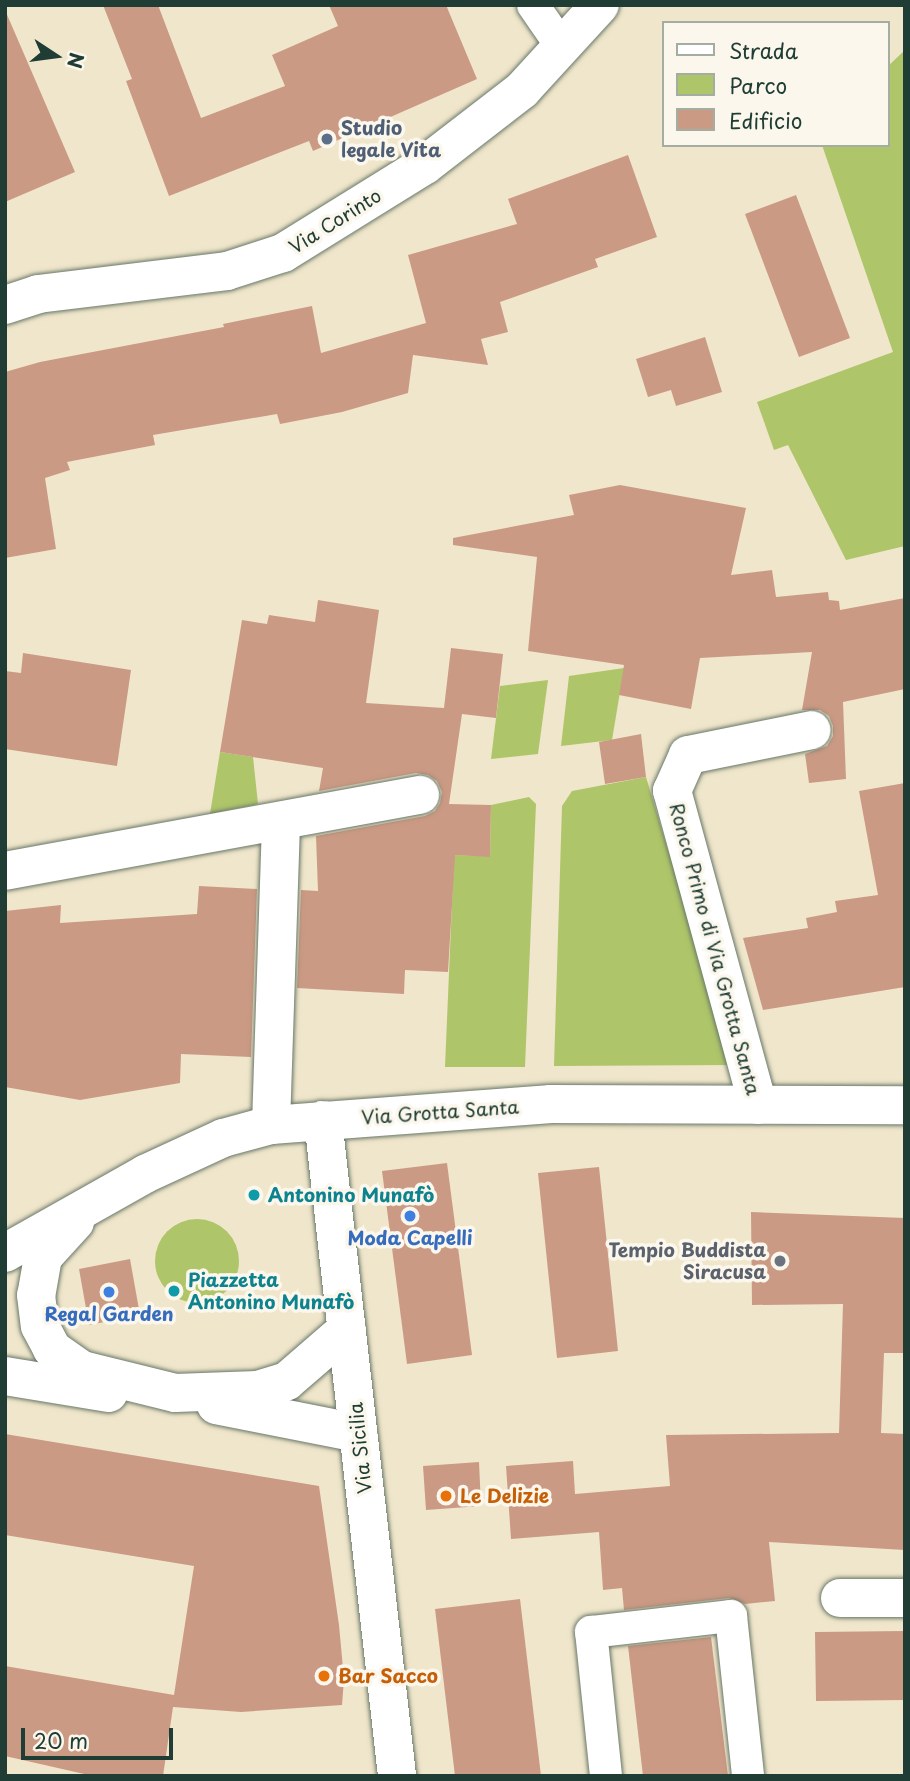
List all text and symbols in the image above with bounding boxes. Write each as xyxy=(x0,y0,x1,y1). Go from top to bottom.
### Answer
north arrow xyxy=(21,21,91,91)
legend xyxy=(662,21,889,147)
text: Strada xyxy=(729,34,798,66)
text: N xyxy=(61,50,92,71)
text: Parco xyxy=(729,69,787,101)
text: Edificio xyxy=(729,104,802,136)
place label: Studio legale Vita xyxy=(341,117,443,161)
marker: Studio legale Vita xyxy=(319,131,335,147)
street label: Via Corinto xyxy=(285,184,385,258)
street label: Ronco Primo di Via Grotta Santa xyxy=(665,801,765,1097)
street label: Via Grotta Santa xyxy=(361,1095,519,1129)
place label: Antonino Munafò xyxy=(268,1184,435,1206)
marker: Antonino Munafò xyxy=(246,1187,262,1203)
marker: Moda Capelli xyxy=(402,1208,418,1224)
place label: Moda Capelli xyxy=(348,1227,472,1249)
place label: Tempio Buddista Siracusa xyxy=(608,1239,766,1283)
marker: Tempio Buddista Siracusa xyxy=(772,1253,788,1269)
place label: Piazzetta Antonino Munafò xyxy=(188,1269,355,1313)
marker: Piazzetta Antonino Munafò xyxy=(166,1283,182,1299)
marker: Regal Garden xyxy=(101,1284,117,1300)
place label: Regal Garden xyxy=(44,1303,174,1325)
street label: Via Sicilia xyxy=(344,1402,376,1494)
place label: Le Delizie xyxy=(460,1485,550,1507)
marker: Le Delizie xyxy=(438,1488,454,1504)
place label: Bar Sacco xyxy=(338,1665,437,1687)
marker: Bar Sacco xyxy=(316,1668,332,1684)
scale bar xyxy=(24,1714,177,1758)
text: 20 m xyxy=(34,1724,88,1756)

